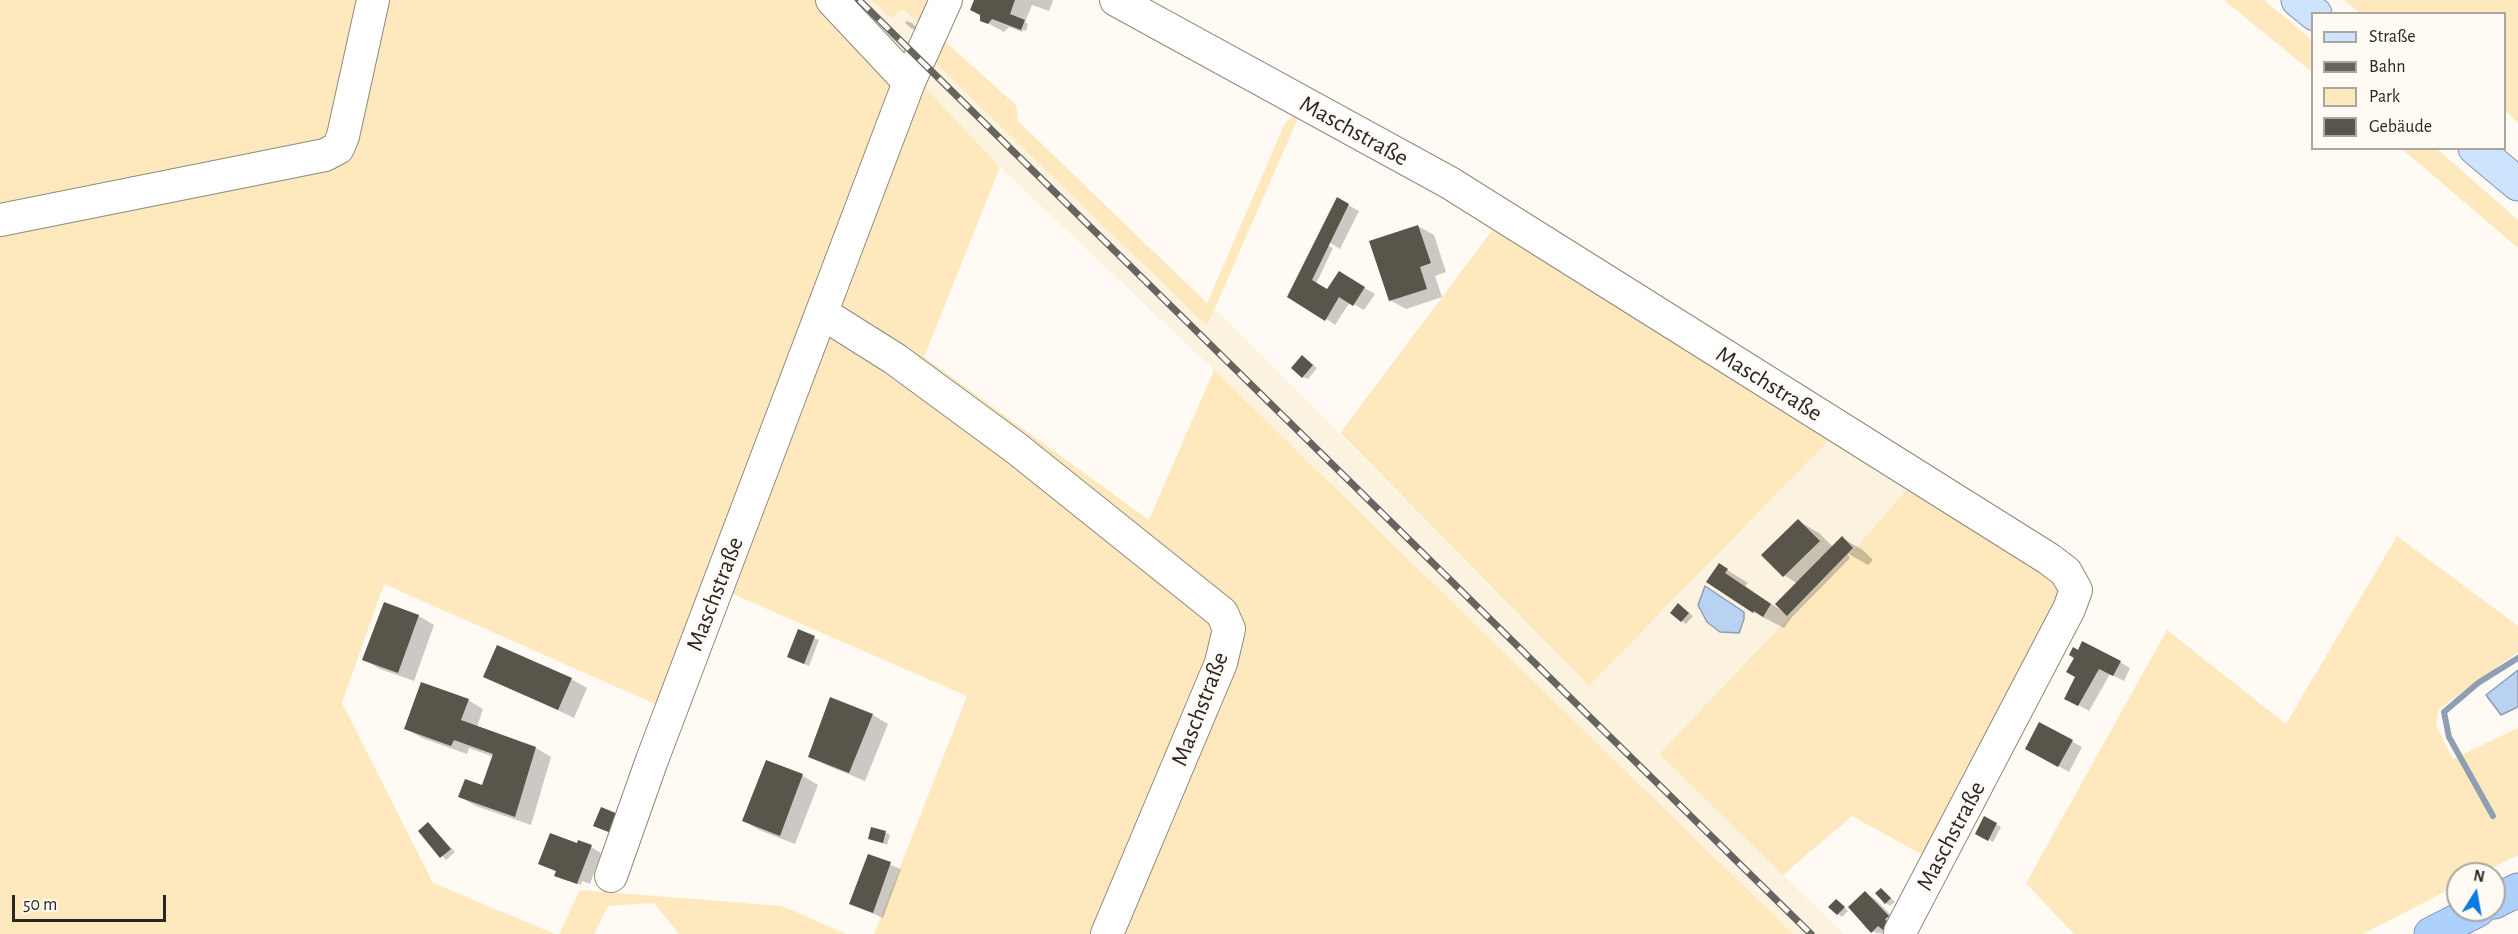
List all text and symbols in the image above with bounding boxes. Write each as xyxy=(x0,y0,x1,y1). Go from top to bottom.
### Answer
legend xyxy=(2311,12,2506,150)
text: Straße xyxy=(2369,28,2415,46)
text: Bahn xyxy=(2369,58,2405,76)
text: Park xyxy=(2369,88,2400,106)
street label: Maschstraße xyxy=(1295,89,1413,173)
text: Gebäude xyxy=(2369,118,2432,136)
street label: Maschstraße xyxy=(1711,340,1827,428)
street label: Maschstraße xyxy=(680,533,750,655)
street label: Maschstraße xyxy=(1165,648,1235,770)
street label: Maschstraße xyxy=(1910,776,1992,896)
north arrow xyxy=(2446,862,2506,922)
text: N xyxy=(2472,867,2486,885)
scale bar xyxy=(15,883,170,921)
text: 50 m xyxy=(23,896,57,914)

